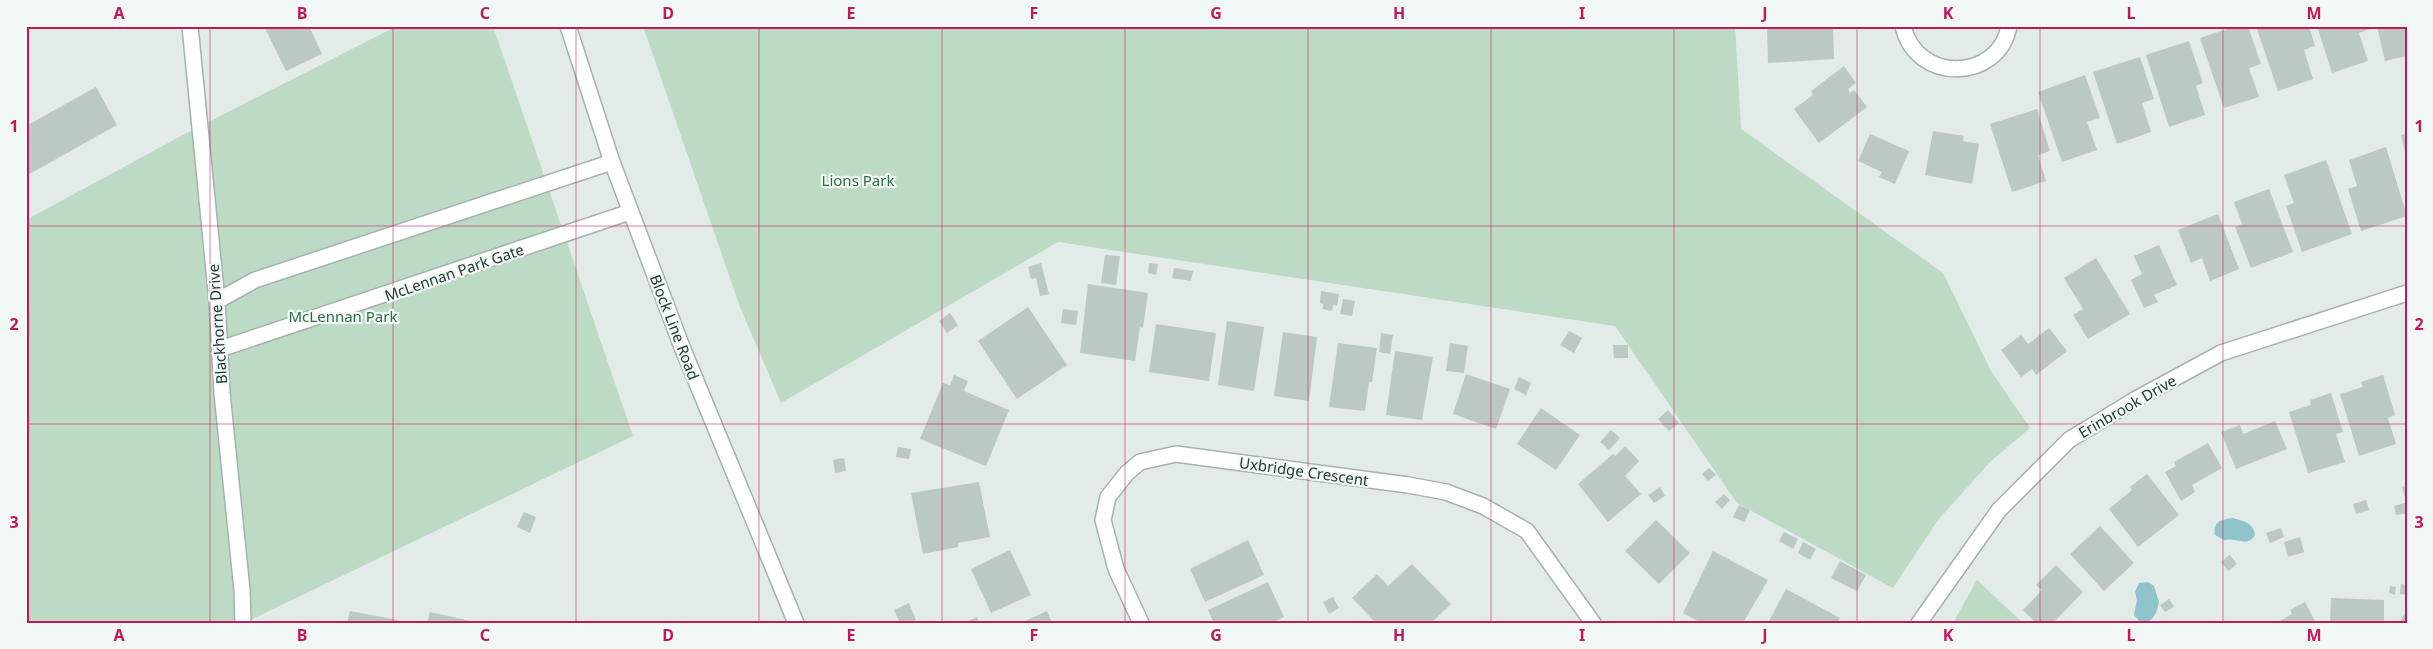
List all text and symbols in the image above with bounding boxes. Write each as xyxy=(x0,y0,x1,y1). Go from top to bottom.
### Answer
text: A xyxy=(113,2,125,24)
text: B xyxy=(297,2,307,24)
text: C xyxy=(480,2,490,24)
text: D xyxy=(662,2,674,24)
text: E xyxy=(847,2,856,24)
text: F xyxy=(1030,2,1038,24)
text: G xyxy=(1210,2,1222,24)
text: H xyxy=(1393,2,1405,24)
text: I xyxy=(1579,2,1585,24)
text: J xyxy=(1760,2,1768,24)
text: K xyxy=(1943,2,1954,24)
text: L xyxy=(2127,2,2136,24)
text: M xyxy=(2306,2,2322,24)
text: 1 xyxy=(9,115,19,137)
text: 1 xyxy=(2414,115,2424,137)
park label: Lions Park xyxy=(822,170,894,190)
street label: McLennan Park Gate xyxy=(382,239,526,305)
street label: Blackhorne Drive xyxy=(203,263,231,385)
street label: Block Line Road xyxy=(646,272,704,382)
park label: McLennan Park xyxy=(289,306,397,326)
text: 2 xyxy=(9,313,19,335)
text: 2 xyxy=(2414,313,2424,335)
street label: Erinbrook Drive xyxy=(2074,370,2180,442)
street label: Uxbridge Crescent xyxy=(1238,452,1371,490)
text: 3 xyxy=(9,511,19,533)
text: 3 xyxy=(2414,511,2424,533)
text: A xyxy=(113,624,125,646)
text: B xyxy=(297,624,307,646)
text: C xyxy=(480,624,490,646)
text: D xyxy=(662,624,674,646)
text: E xyxy=(847,624,856,646)
text: F xyxy=(1030,624,1038,646)
text: G xyxy=(1210,624,1222,646)
text: H xyxy=(1393,624,1405,646)
text: I xyxy=(1579,624,1585,646)
text: J xyxy=(1760,624,1768,646)
text: K xyxy=(1943,624,1954,646)
text: L xyxy=(2127,624,2136,646)
text: M xyxy=(2306,624,2322,646)

